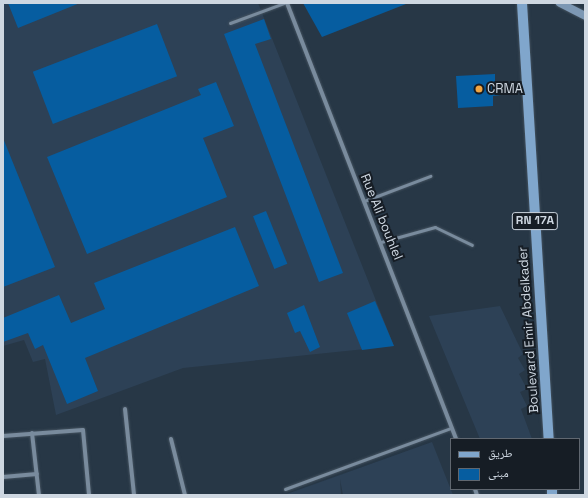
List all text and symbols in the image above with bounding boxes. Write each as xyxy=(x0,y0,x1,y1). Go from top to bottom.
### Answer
place label: CRMA xyxy=(487,81,523,97)
marker: CRMA xyxy=(474,84,484,94)
street label: Rue Ali bouhlel xyxy=(357,172,405,262)
road number: RN 17A xyxy=(511,211,559,231)
street label: Boulevard Emir Abdelkader xyxy=(515,246,543,414)
legend xyxy=(450,438,580,490)
text: طريق xyxy=(488,445,513,461)
text: مبنى xyxy=(488,465,509,481)

